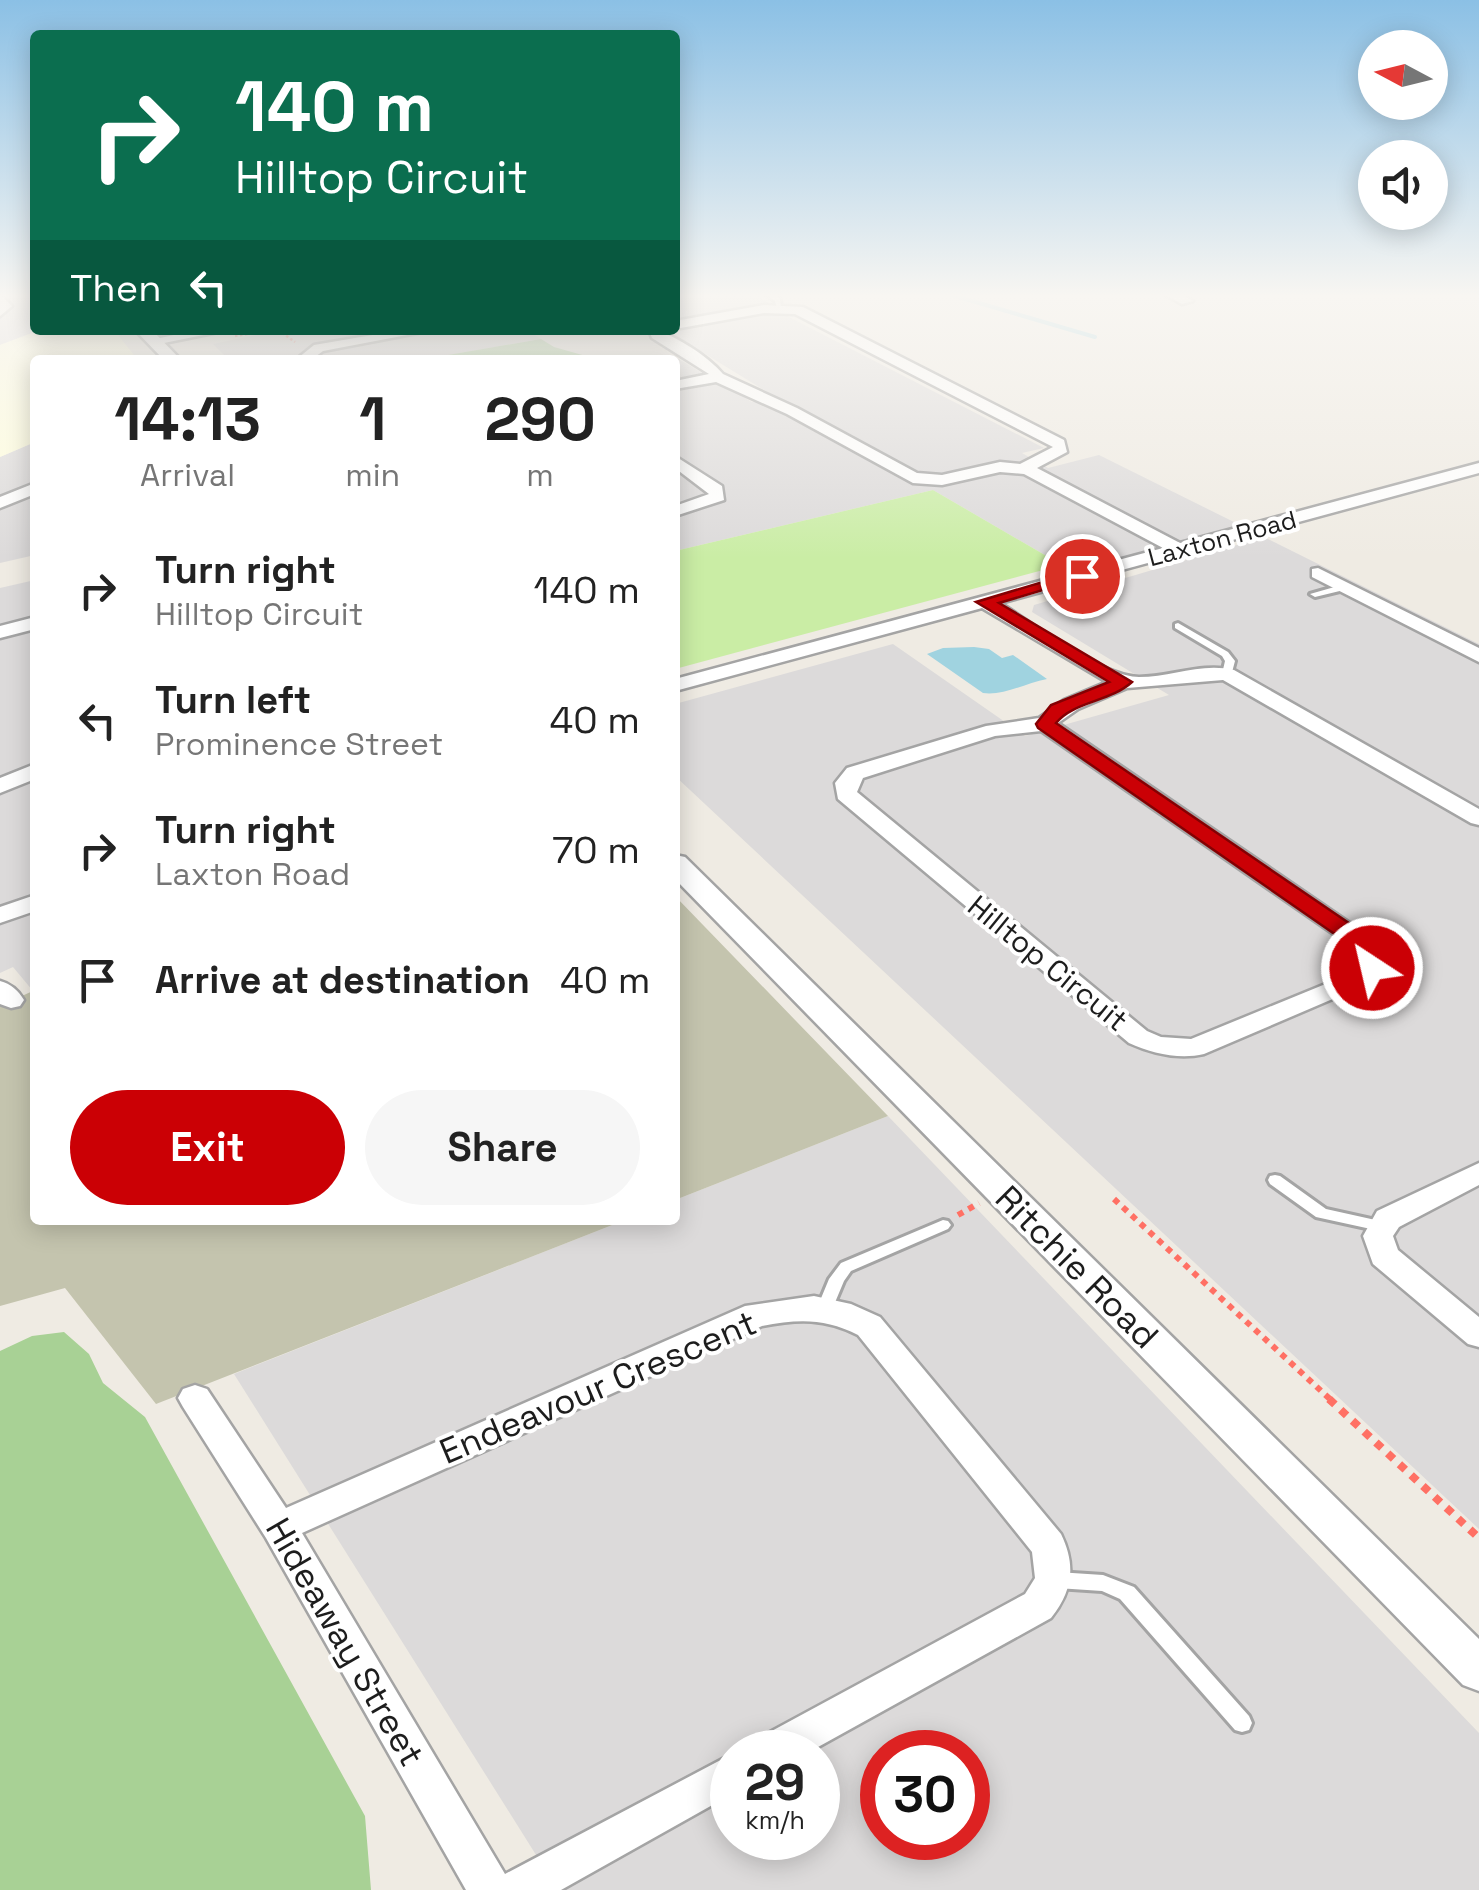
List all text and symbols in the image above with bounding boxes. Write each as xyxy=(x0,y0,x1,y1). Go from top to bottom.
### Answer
north arrow xyxy=(1358,30,1448,120)
map controls xyxy=(1358,30,1448,230)
text: 140 m xyxy=(235,62,434,151)
icon: right xyxy=(70,70,200,200)
button: sound xyxy=(1358,140,1448,230)
text: Hilltop Circuit xyxy=(235,149,528,206)
icon: left xyxy=(181,260,236,315)
text: Then xyxy=(70,264,161,312)
text: 14:13 xyxy=(114,381,261,458)
text: 1 xyxy=(359,381,386,458)
text: 290 xyxy=(484,381,596,458)
text: Arrival xyxy=(140,455,235,495)
text: min xyxy=(345,455,400,495)
text: m xyxy=(526,455,554,495)
street label: Laxton Road xyxy=(1144,503,1300,573)
pin xyxy=(1040,534,1125,619)
text: Turn right xyxy=(155,546,336,594)
icon: arrive xyxy=(1055,549,1110,604)
icon: right xyxy=(70,563,125,618)
text: 140 m xyxy=(534,566,640,614)
text: Hilltop Circuit xyxy=(155,594,363,634)
text: Turn left xyxy=(155,676,311,724)
icon: left xyxy=(70,693,125,748)
text: 40 m xyxy=(549,696,640,744)
text: Prominence Street xyxy=(155,724,443,764)
text: Turn right xyxy=(155,806,336,854)
icon: right xyxy=(70,823,125,878)
text: 70 m xyxy=(552,826,640,874)
text: Laxton Road xyxy=(155,854,350,894)
street label: Hilltop Circuit xyxy=(960,886,1136,1040)
position arrow xyxy=(1320,916,1424,1020)
icon: arrive xyxy=(70,953,125,1008)
text: Arrive at destination xyxy=(155,956,530,1004)
text: 40 m xyxy=(560,956,651,1004)
button: Exit xyxy=(70,1090,345,1205)
button: Share xyxy=(365,1090,640,1205)
street label: Ritchie Road xyxy=(986,1176,1168,1358)
street label: Endeavour Crescent xyxy=(433,1300,763,1474)
street label: Hideaway Street xyxy=(256,1510,434,1774)
speed limit sign: 30 xyxy=(860,1730,990,1860)
text: 29 xyxy=(745,1751,805,1815)
text: km/h xyxy=(745,1804,805,1836)

